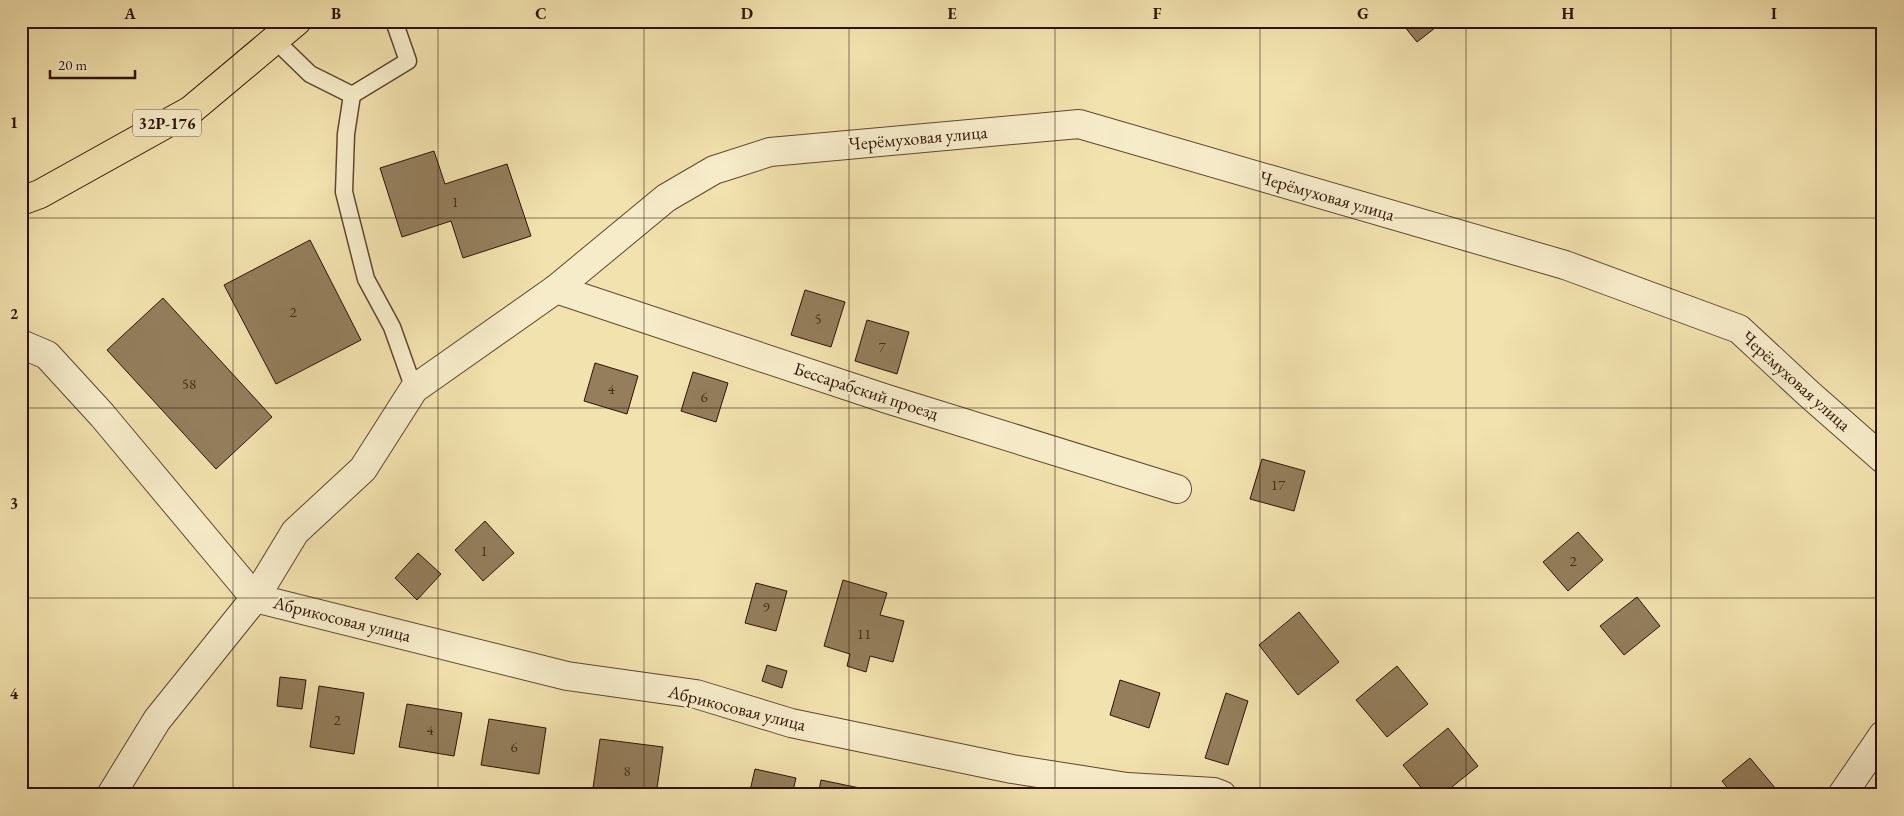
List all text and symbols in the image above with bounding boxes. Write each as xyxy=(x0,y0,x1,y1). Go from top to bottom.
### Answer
text: A xyxy=(123,3,136,24)
text: B xyxy=(331,3,341,24)
text: C xyxy=(535,3,547,24)
text: D xyxy=(741,3,753,24)
text: E xyxy=(947,3,957,24)
text: F xyxy=(1153,3,1162,24)
text: G xyxy=(1357,3,1369,24)
text: H xyxy=(1562,3,1575,24)
text: I xyxy=(1771,3,1777,24)
scale bar xyxy=(50,48,135,80)
text: 20 m xyxy=(58,55,87,74)
road number: 32Р-176 xyxy=(133,110,201,136)
text: 1 xyxy=(10,112,18,133)
street label: Черёмуховая улица xyxy=(848,120,989,155)
street label: Черёмуховая улица xyxy=(1257,165,1398,226)
house number: 1 xyxy=(451,192,459,211)
house number: 2 xyxy=(289,302,297,321)
text: 2 xyxy=(10,303,19,324)
house number: 5 xyxy=(814,309,822,328)
street label: Черёмуховая улица xyxy=(1737,325,1856,436)
house number: 7 xyxy=(878,337,886,356)
street label: Бессарабский проезд xyxy=(791,356,941,425)
house number: 58 xyxy=(182,374,196,393)
house number: 4 xyxy=(607,379,615,398)
house number: 6 xyxy=(700,387,708,406)
house number: 17 xyxy=(1271,475,1286,494)
text: 3 xyxy=(10,493,18,514)
house number: 1 xyxy=(480,541,488,560)
house number: 2 xyxy=(1569,551,1577,570)
street label: Абрикосовая улица xyxy=(270,590,414,647)
house number: 9 xyxy=(762,597,770,616)
house number: 11 xyxy=(857,624,871,643)
street label: Абрикосовая улица xyxy=(665,679,809,736)
text: 4 xyxy=(10,683,19,704)
house number: 2 xyxy=(333,710,341,729)
house number: 4 xyxy=(426,720,434,739)
house number: 6 xyxy=(510,737,518,756)
house number: 8 xyxy=(623,761,631,780)

